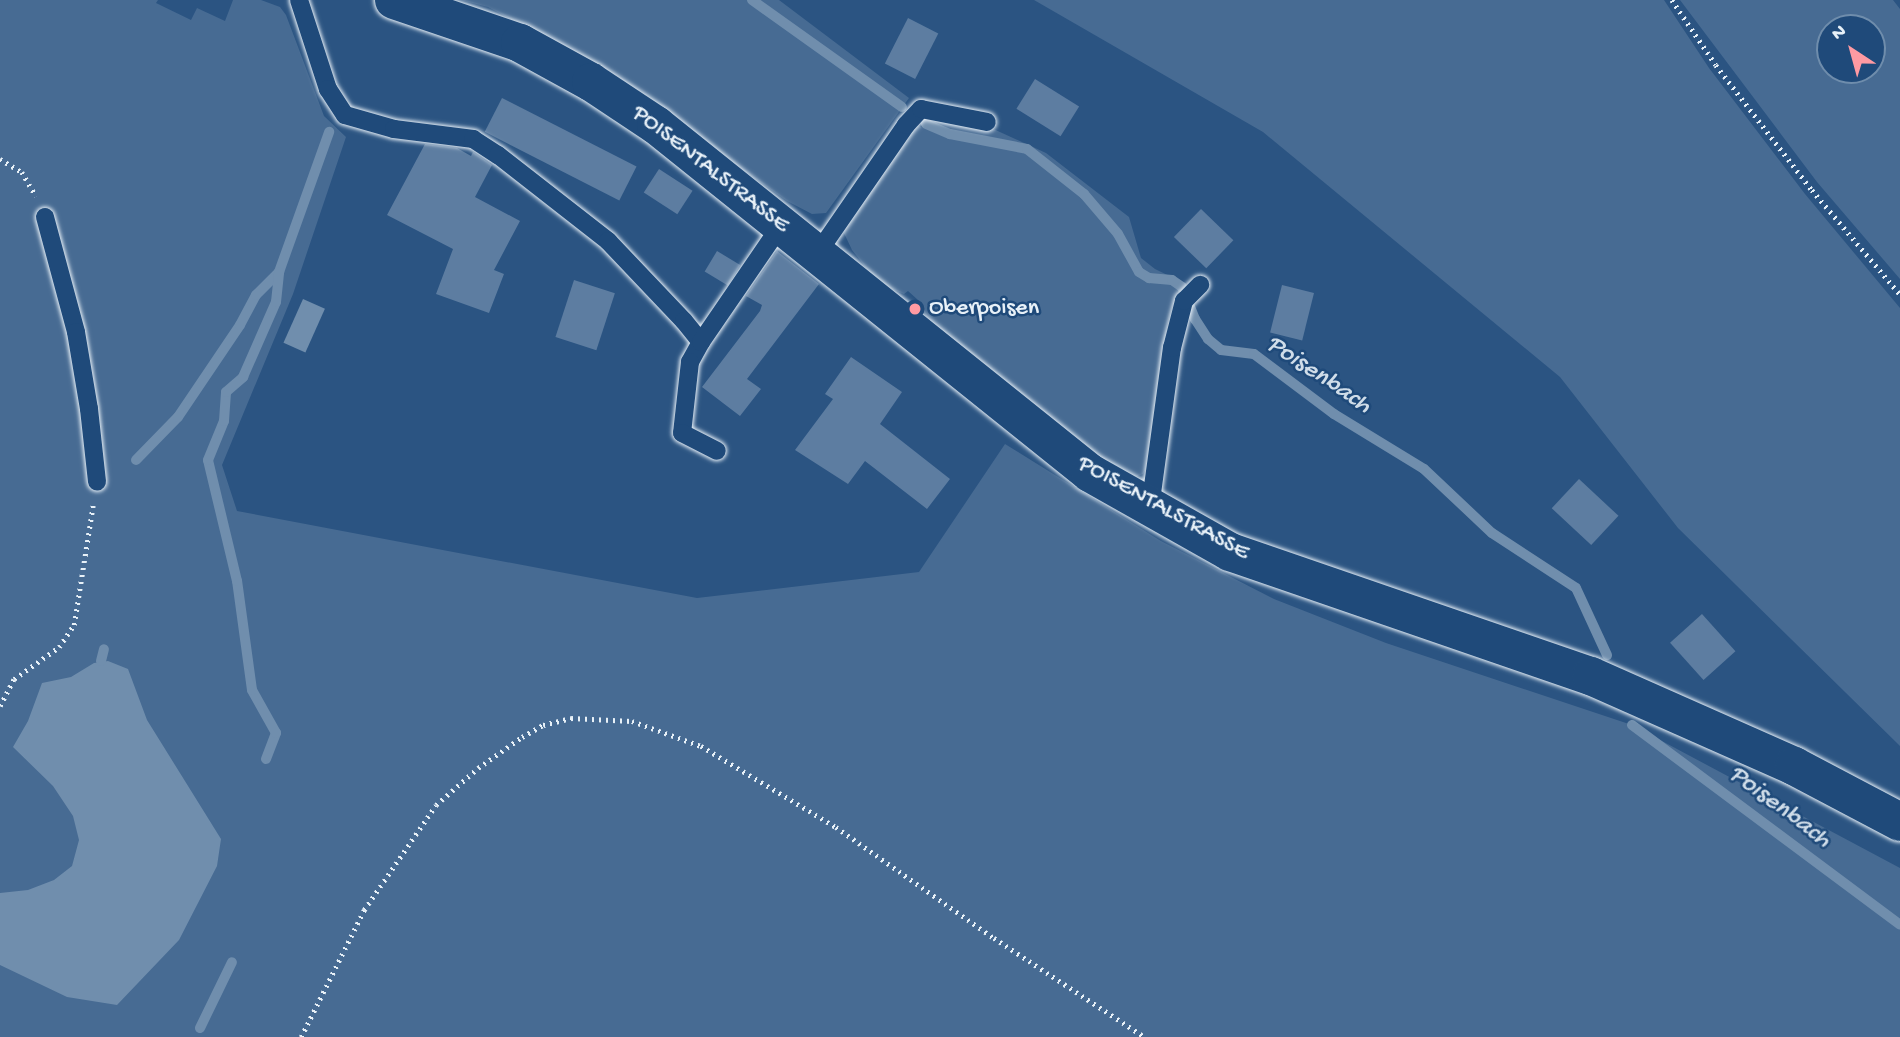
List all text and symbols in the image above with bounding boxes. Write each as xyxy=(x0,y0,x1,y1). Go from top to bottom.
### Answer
north arrow xyxy=(1816,14,1886,84)
text: N xyxy=(1828,20,1851,46)
street label: POISENTALSTRASSE xyxy=(626,100,794,240)
place label: Oberpoisen xyxy=(929,295,1039,323)
marker: Oberpoisen xyxy=(907,301,923,317)
water label: Poisenbach xyxy=(1260,330,1376,422)
street label: POISENTALSTRASSE xyxy=(1072,450,1254,568)
water label: Poisenbach xyxy=(1722,759,1836,857)

